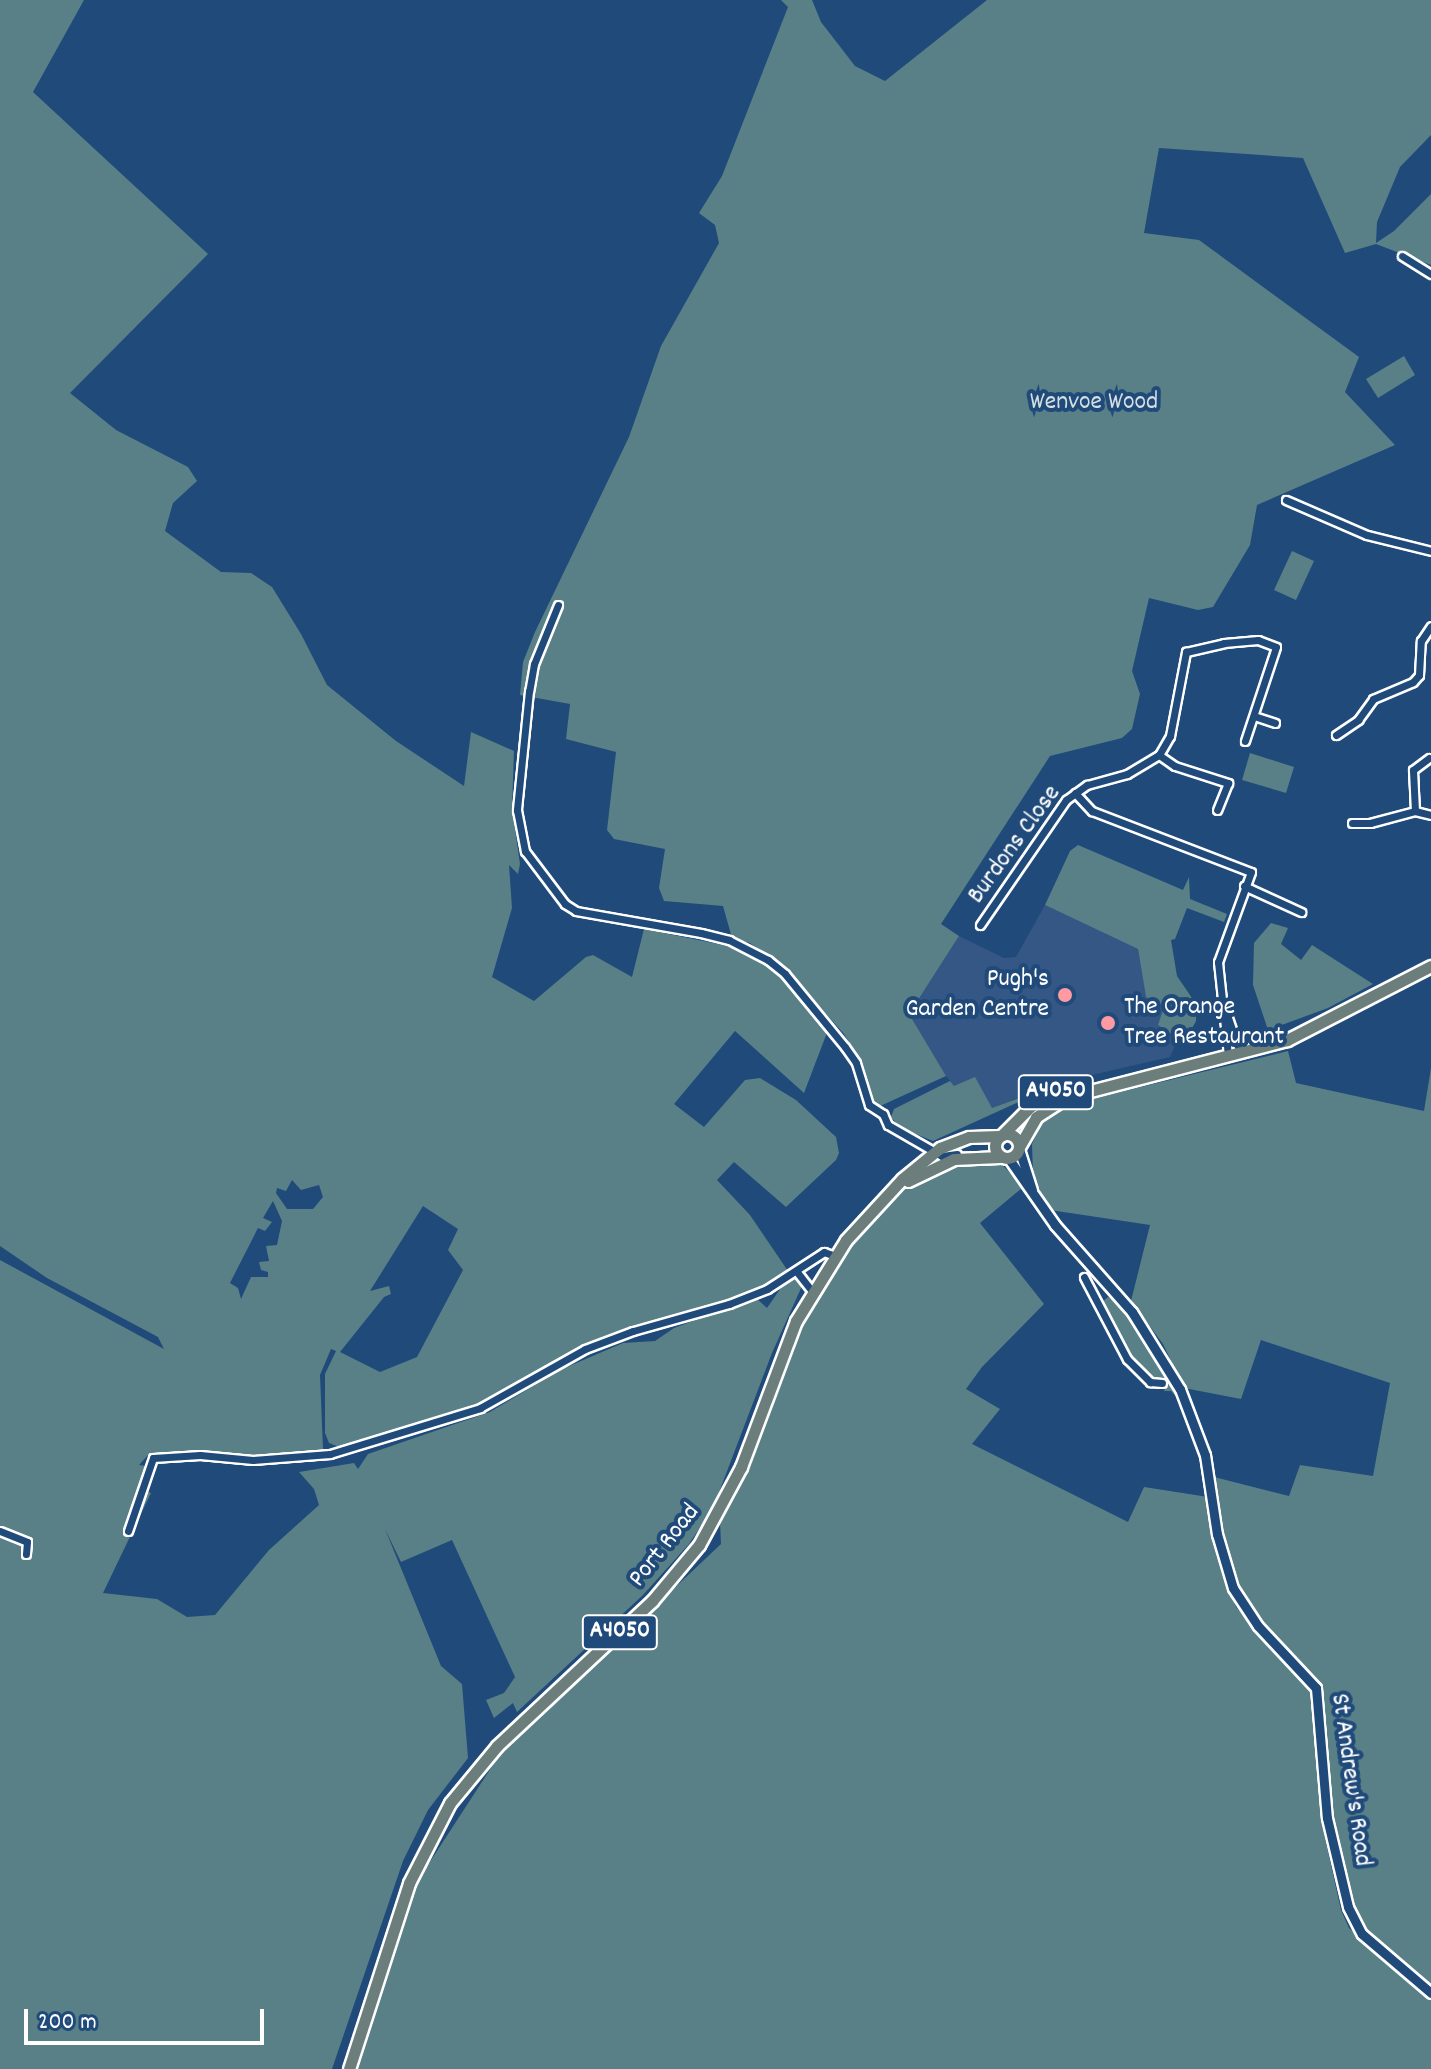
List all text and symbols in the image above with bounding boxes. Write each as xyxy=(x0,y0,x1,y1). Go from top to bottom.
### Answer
park label: Wenvoe Wood xyxy=(1030,387,1158,419)
street label: Burdons Close xyxy=(962,780,1068,910)
place label: Pugh's Garden Centre xyxy=(905,964,1049,1026)
marker: Pugh's Garden Centre xyxy=(1056,986,1074,1004)
place label: The Orange Tree Restaurant xyxy=(1124,992,1284,1054)
marker: The Orange Tree Restaurant xyxy=(1099,1014,1117,1032)
road number: A4050 xyxy=(1016,1072,1096,1112)
street label: Port Road xyxy=(623,1498,707,1594)
road number: A4050 xyxy=(580,1612,660,1652)
street label: St Andrew's Road xyxy=(1322,1692,1378,1868)
scale bar xyxy=(28,1993,268,2043)
text: 200 m xyxy=(38,2006,97,2040)

